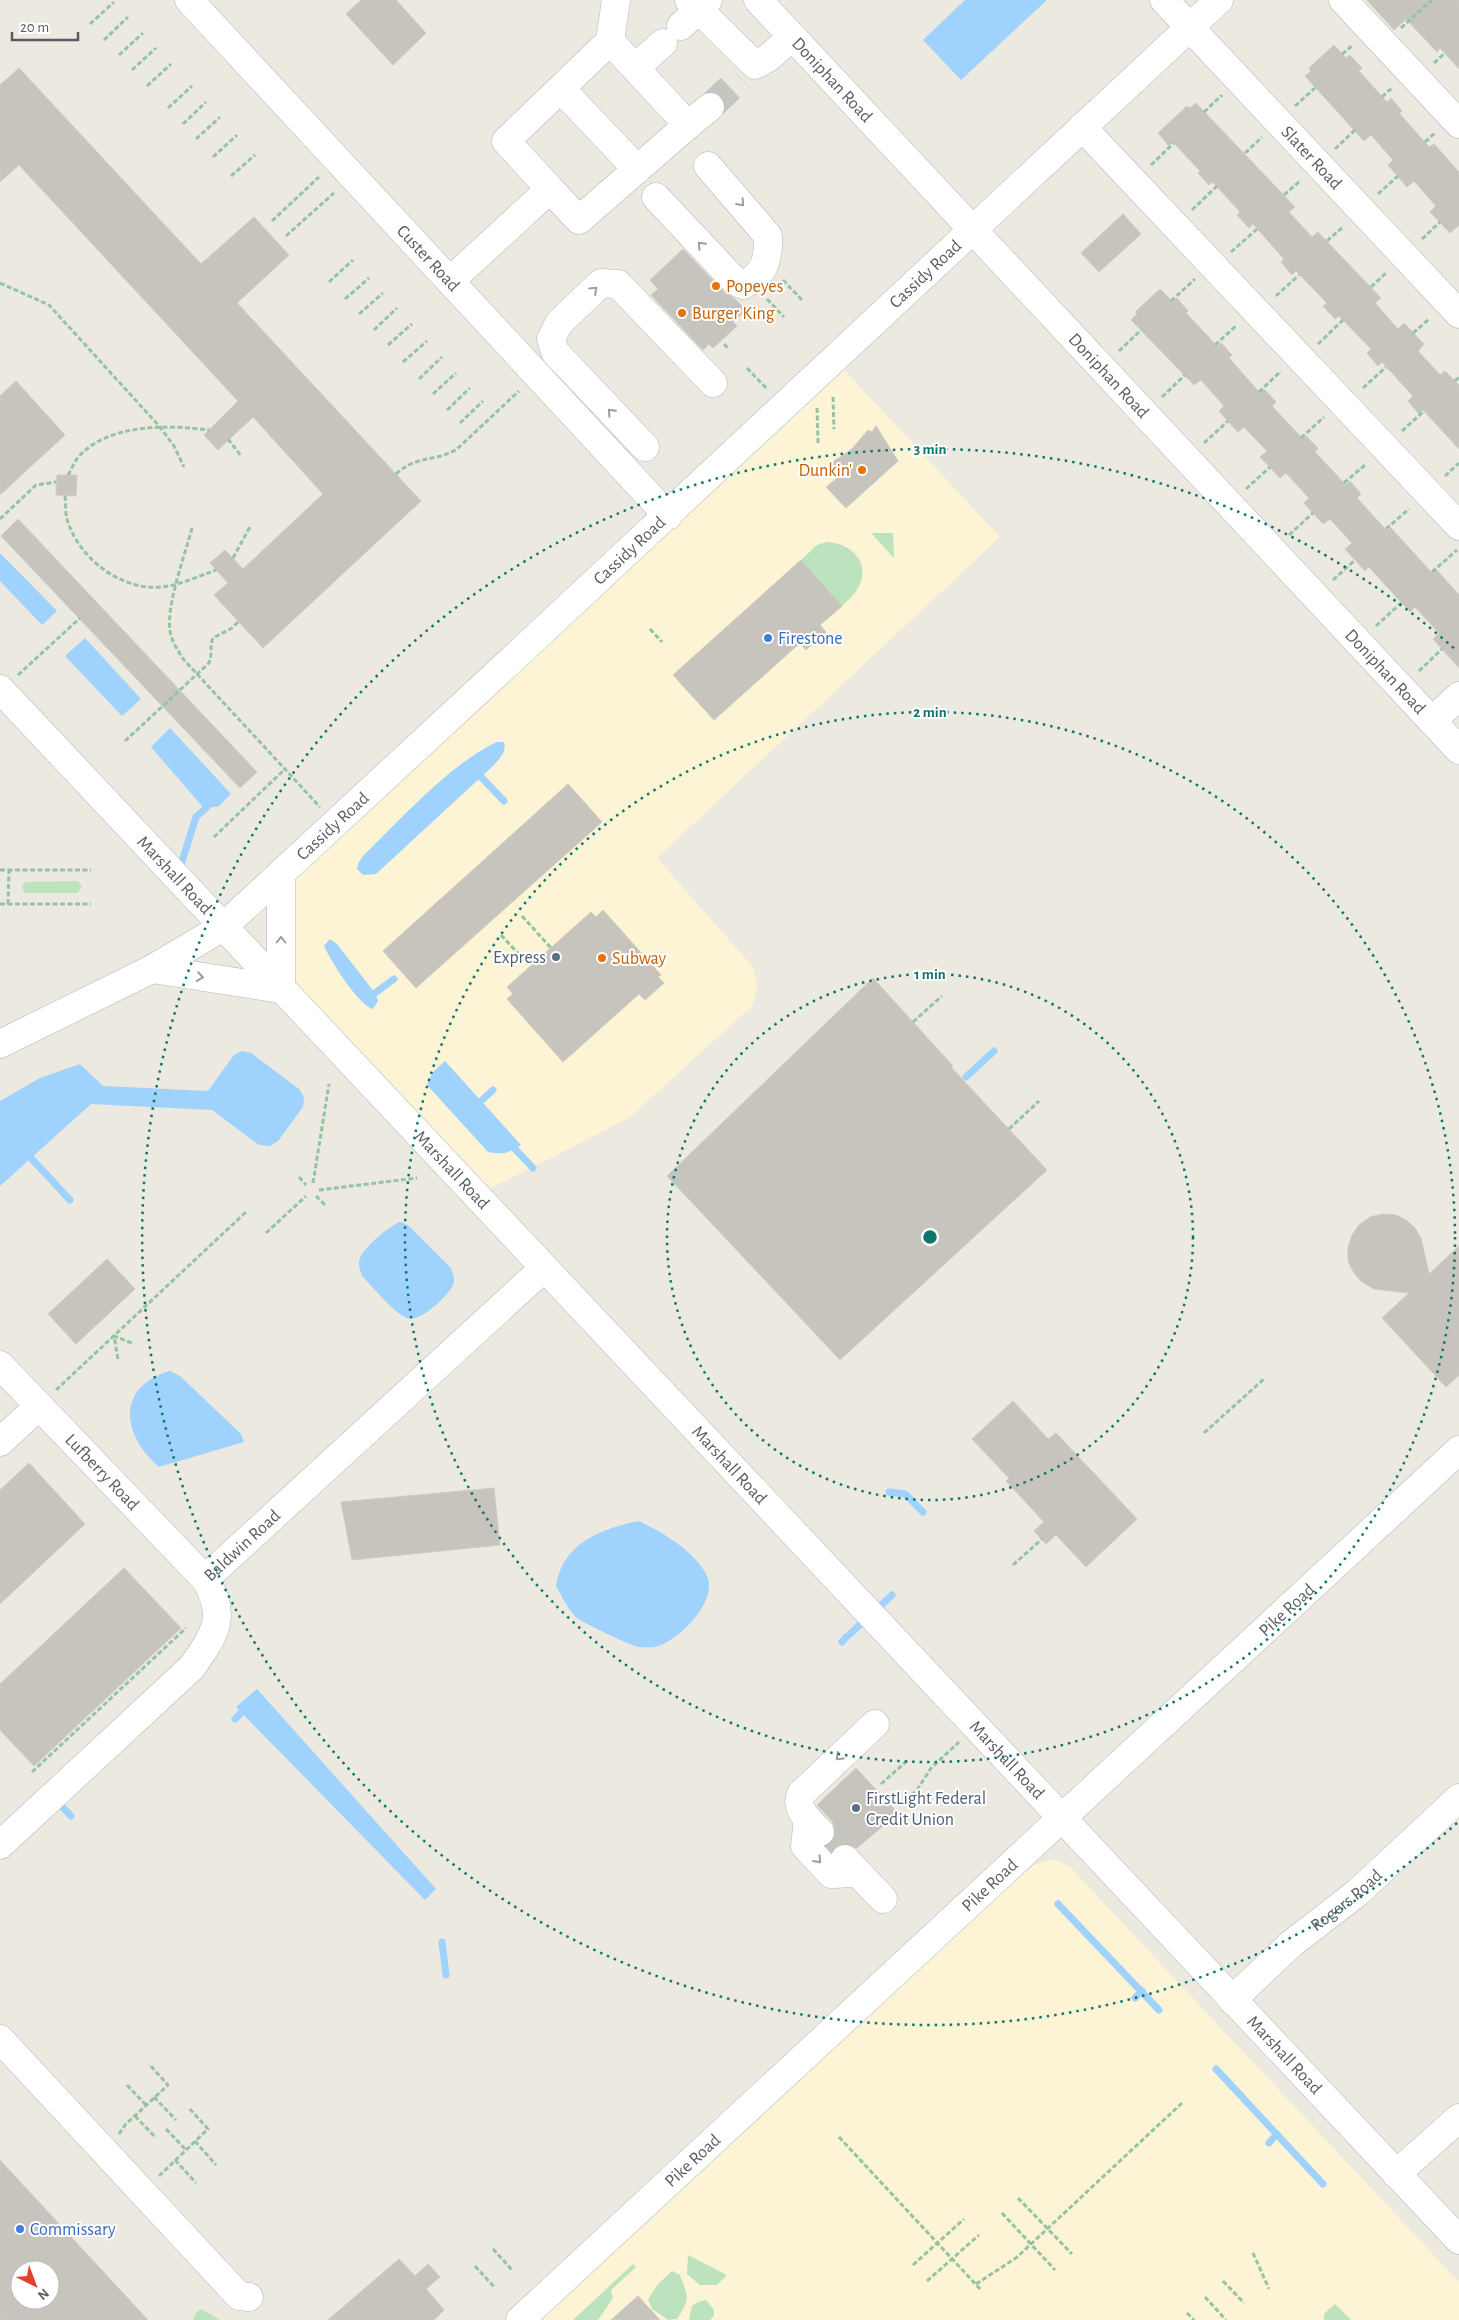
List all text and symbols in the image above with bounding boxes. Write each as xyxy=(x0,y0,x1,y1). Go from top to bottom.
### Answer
scale bar xyxy=(12,10,79,42)
text: 20 m xyxy=(20,20,49,35)
street label: Doniphan Road xyxy=(788,34,875,126)
street label: Slater Road xyxy=(1277,123,1345,193)
one-way arrow xyxy=(735,197,744,206)
street label: Custer Road xyxy=(393,222,463,295)
street label: Cassidy Road xyxy=(886,237,965,312)
one-way arrow xyxy=(698,241,707,250)
place label: Popeyes xyxy=(726,278,783,296)
marker: Popeyes xyxy=(710,280,722,292)
one-way arrow xyxy=(589,287,598,296)
place label: Burger King xyxy=(692,305,775,323)
marker: Burger King xyxy=(676,307,688,319)
street label: Doniphan Road xyxy=(1065,330,1152,422)
one-way arrow xyxy=(608,408,617,417)
text: 3 min xyxy=(914,442,946,457)
place label: Dunkin' xyxy=(798,462,852,480)
marker: Dunkin' xyxy=(856,464,868,476)
street label: Cassidy Road xyxy=(590,513,669,589)
street label: Doniphan Road xyxy=(1341,626,1429,718)
place label: Firestone xyxy=(778,630,843,648)
marker: Firestone xyxy=(762,632,774,644)
text: 2 min xyxy=(913,705,947,720)
street label: Cassidy Road xyxy=(294,789,373,864)
street label: Marshall Road xyxy=(133,833,215,918)
one-way arrow xyxy=(276,936,286,944)
place label: Express xyxy=(493,949,546,967)
place label: Subway xyxy=(612,950,667,968)
marker: Express xyxy=(550,951,562,963)
marker: Subway xyxy=(596,952,608,964)
text: 1 min xyxy=(914,967,946,982)
one-way arrow xyxy=(196,971,205,981)
street label: Marshall Road xyxy=(411,1128,492,1213)
centre of rings xyxy=(921,1228,939,1246)
street label: Marshall Road xyxy=(688,1423,770,1508)
street label: Lufberry Road xyxy=(61,1431,142,1514)
street label: Baldwin Road xyxy=(201,1507,284,1585)
street label: Pike Road xyxy=(1256,1581,1319,1640)
street label: Marshall Road xyxy=(966,1718,1047,1803)
one-way arrow xyxy=(836,1751,845,1760)
place label: FirstLight Federal Credit Union xyxy=(866,1790,986,1829)
marker: FirstLight Federal Credit Union xyxy=(850,1802,862,1814)
one-way arrow xyxy=(812,1855,821,1864)
street label: Pike Road xyxy=(959,1856,1021,1916)
street label: Rogers Road xyxy=(1308,1866,1386,1935)
street label: Marshall Road xyxy=(1243,2013,1325,2098)
street label: Pike Road xyxy=(662,2131,724,2191)
place label: Commissary xyxy=(30,2221,116,2239)
marker: Commissary xyxy=(14,2223,26,2235)
north arrow xyxy=(10,2260,60,2310)
text: N xyxy=(35,2285,51,2302)

